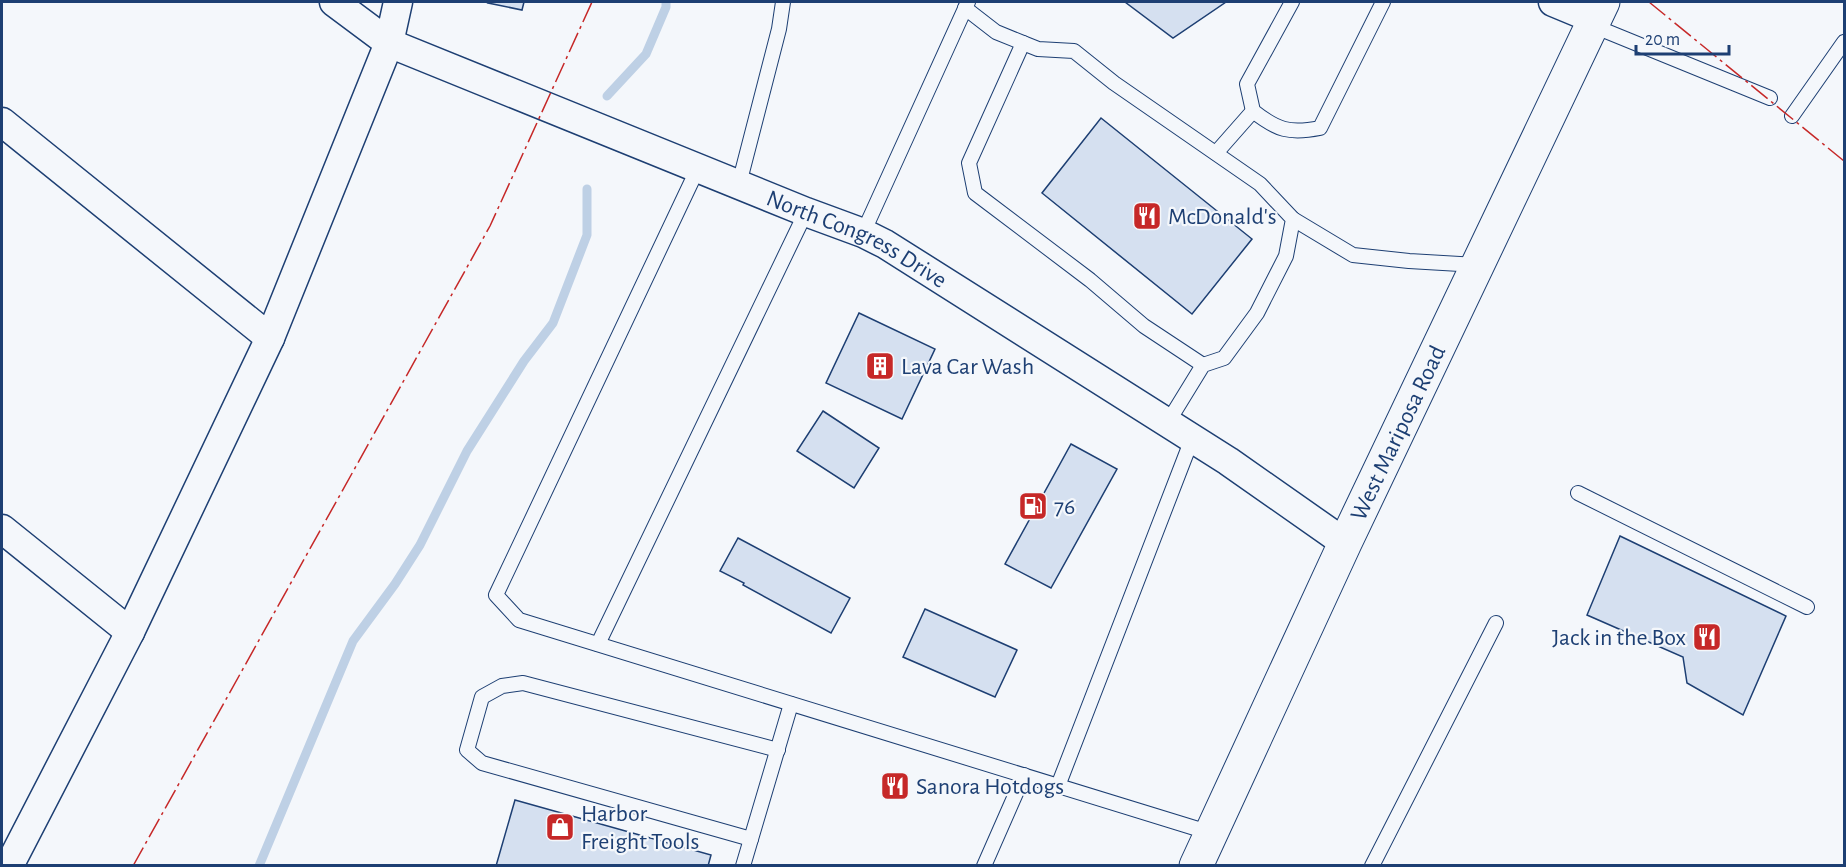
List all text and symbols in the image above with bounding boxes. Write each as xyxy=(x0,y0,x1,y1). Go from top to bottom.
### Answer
scale bar xyxy=(1636,18,1729,56)
text: 20 m xyxy=(1645,31,1680,49)
street label: North Congress Drive xyxy=(763,186,951,293)
restaurant icon: McDonald's xyxy=(1131,200,1163,232)
place label: McDonald's xyxy=(1168,205,1277,229)
street label: West Mariposa Road xyxy=(1347,342,1450,524)
building icon: Lava Car Wash xyxy=(864,350,896,382)
place label: Lava Car Wash xyxy=(901,355,1034,379)
fuel station icon: 76 xyxy=(1017,490,1049,522)
place label: 76 xyxy=(1054,495,1075,519)
restaurant icon: Jack in the Box xyxy=(1691,621,1723,653)
place label: Jack in the Box xyxy=(1552,626,1687,650)
restaurant icon: Sanora Hotdogs xyxy=(879,770,911,802)
place label: Sanora Hotdogs xyxy=(916,775,1064,799)
place label: Harbor Freight Tools xyxy=(581,802,699,854)
shop icon: Harbor Freight Tools xyxy=(544,811,576,843)

